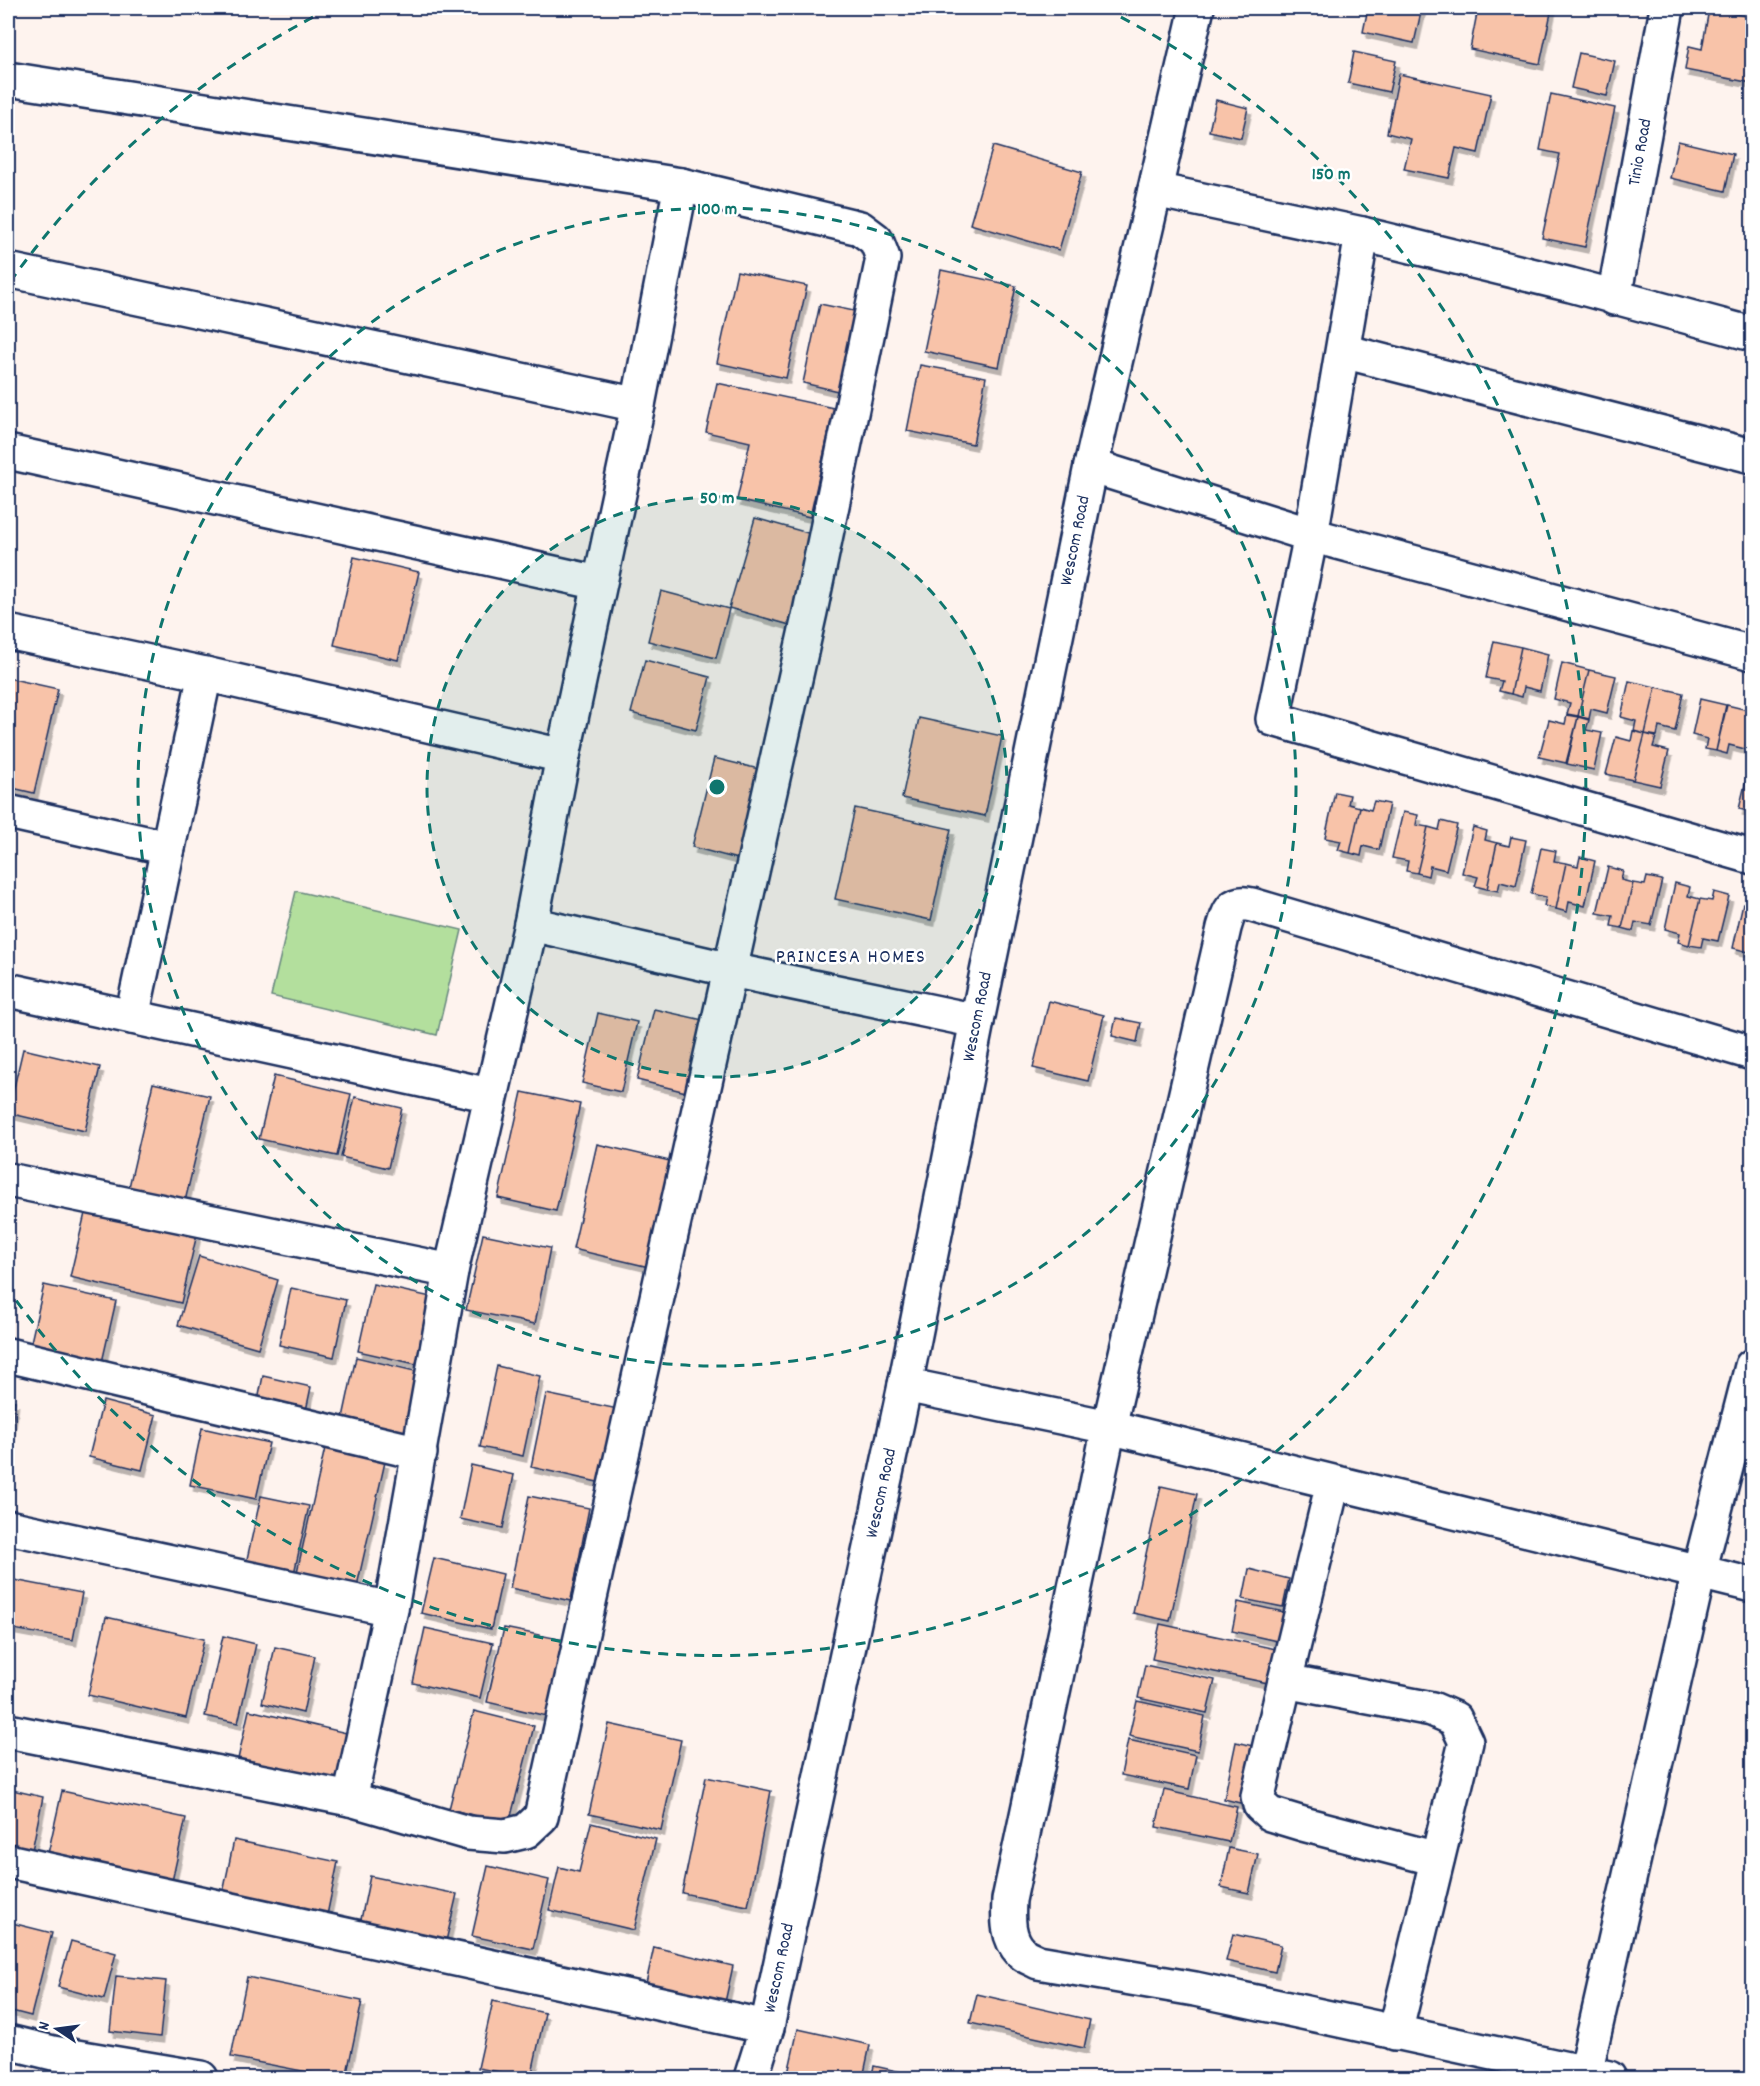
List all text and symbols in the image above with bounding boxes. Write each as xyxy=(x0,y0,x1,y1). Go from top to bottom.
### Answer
street label: Tinio Road xyxy=(1622,117,1659,188)
text: 150 m xyxy=(1312,163,1350,188)
text: 100 m xyxy=(697,198,737,223)
text: 50 m xyxy=(700,487,734,512)
street label: Wescom Road xyxy=(1054,494,1097,588)
centre of rings xyxy=(707,777,727,797)
district label: PRINCESA HOMES xyxy=(776,944,926,972)
street label: Wescom Road xyxy=(957,970,999,1064)
street label: Wescom Road xyxy=(860,1446,904,1540)
street label: Wescom Road xyxy=(758,1921,801,2016)
north arrow xyxy=(27,1999,87,2059)
text: N xyxy=(33,2020,57,2033)

